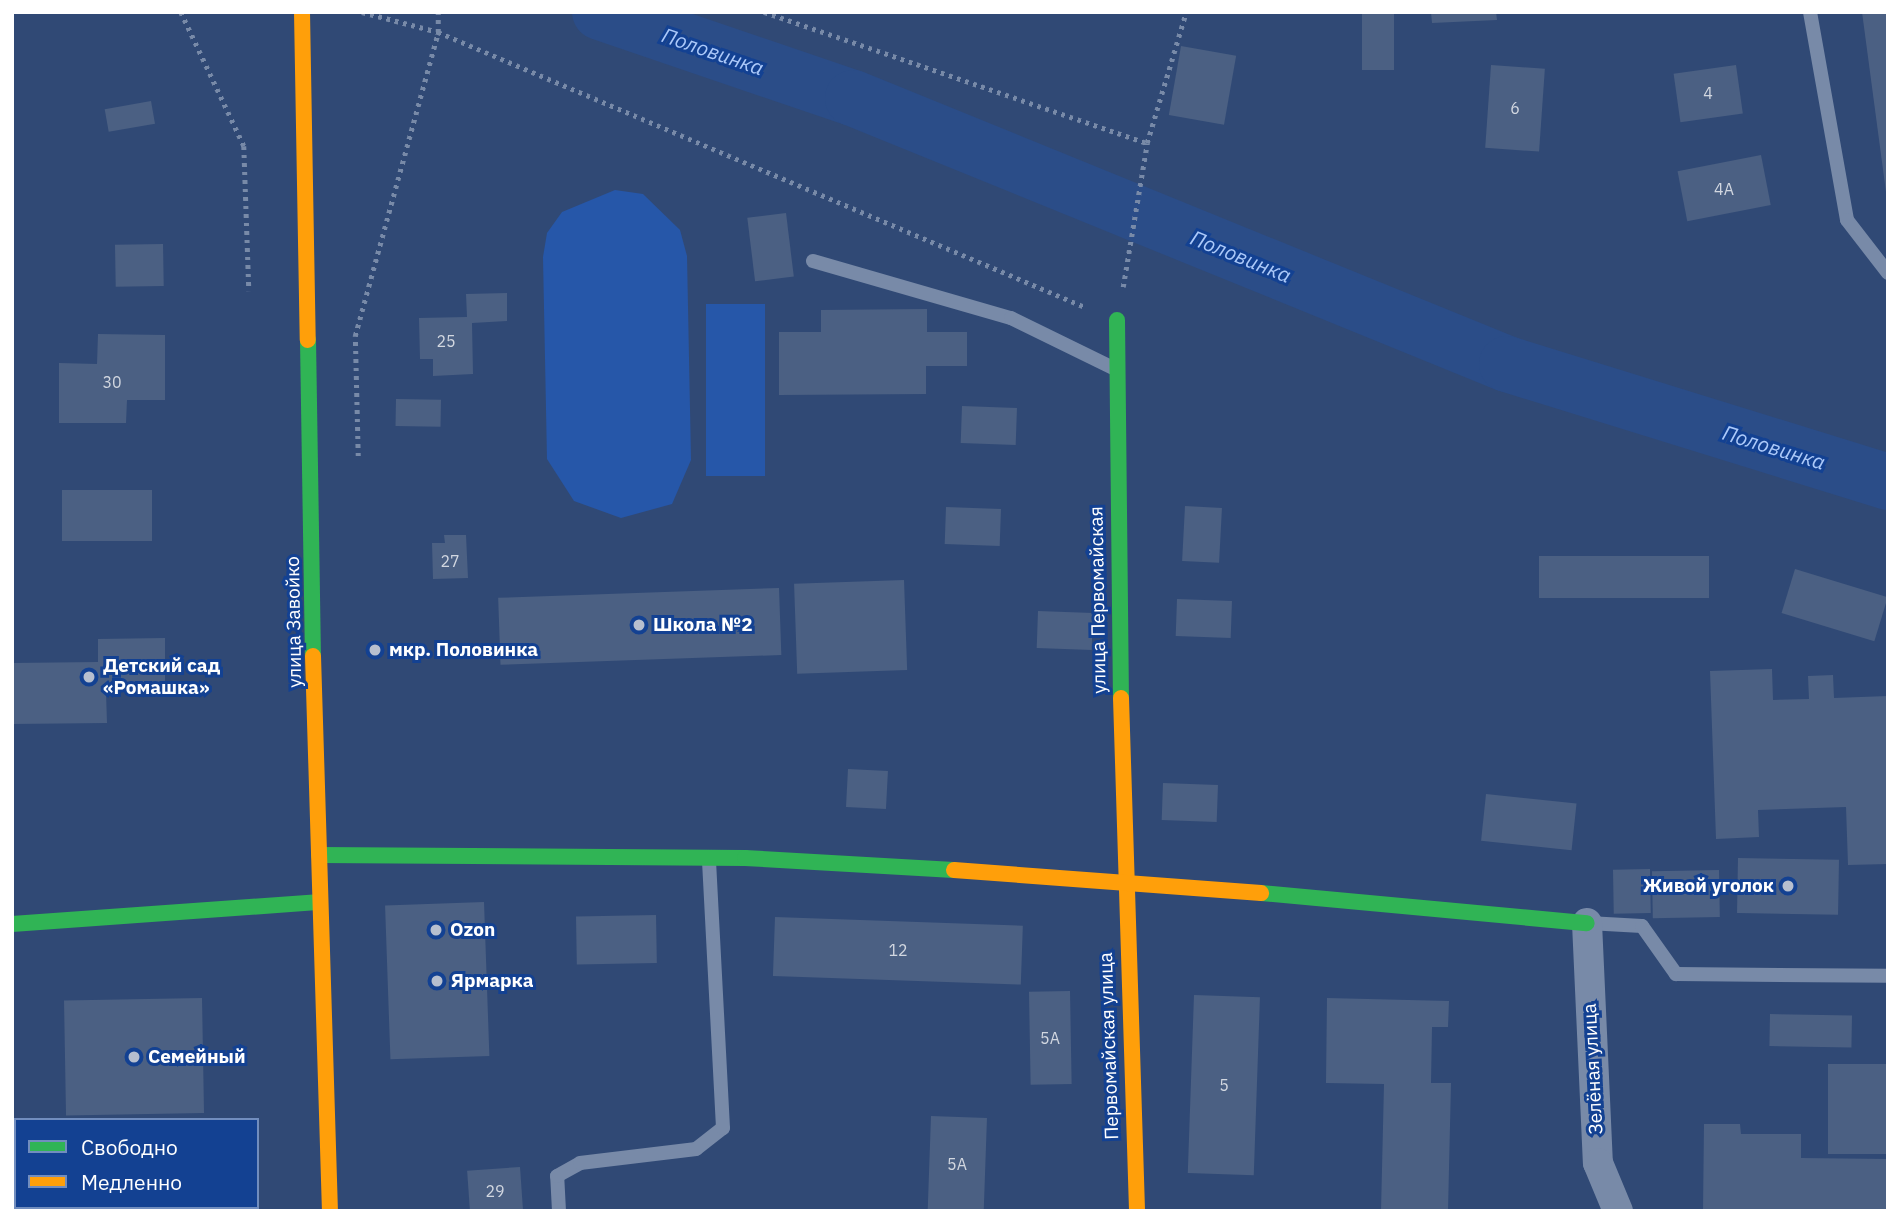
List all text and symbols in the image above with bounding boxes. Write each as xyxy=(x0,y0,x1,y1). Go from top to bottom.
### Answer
water label: Половинка xyxy=(659,22,767,80)
house number: 4 xyxy=(1703,83,1713,103)
house number: 6 xyxy=(1510,98,1520,118)
house number: 4А xyxy=(1714,179,1734,199)
water label: Половинка xyxy=(1187,224,1295,288)
house number: 25 xyxy=(436,331,456,351)
house number: 30 xyxy=(102,372,122,392)
water label: Половинка xyxy=(1720,419,1828,475)
street label: улица Первомайская xyxy=(1085,506,1111,694)
house number: 27 xyxy=(440,551,460,571)
street label: улица Завойко xyxy=(281,556,307,688)
place label: Школа №2 xyxy=(653,614,753,636)
marker: Школа №2 xyxy=(631,617,647,633)
place label: мкр. Половинка xyxy=(389,639,538,661)
marker: мкр. Половинка xyxy=(367,642,383,658)
place label: Детский сад «Ромашка» xyxy=(103,655,220,699)
marker: Детский сад «Ромашка» xyxy=(81,669,97,685)
place label: Живой уголок xyxy=(1643,875,1774,897)
marker: Живой уголок xyxy=(1780,878,1796,894)
place label: Ozon xyxy=(450,919,495,941)
marker: Ozon xyxy=(428,922,444,938)
house number: 12 xyxy=(888,940,908,960)
street label: Первомайская улица xyxy=(1094,952,1124,1140)
place label: Ярмарка xyxy=(451,970,533,992)
marker: Ярмарка xyxy=(429,973,445,989)
street label: Зелёная улица xyxy=(1578,1003,1608,1135)
house number: 5А xyxy=(1040,1028,1060,1048)
place label: Семейный xyxy=(148,1046,246,1068)
marker: Семейный xyxy=(126,1049,142,1065)
house number: 5 xyxy=(1219,1075,1229,1095)
legend xyxy=(14,1118,259,1209)
text: Свободно xyxy=(81,1133,178,1161)
house number: 5А xyxy=(947,1154,967,1174)
text: Медленно xyxy=(81,1168,182,1196)
house number: 29 xyxy=(485,1181,505,1201)

